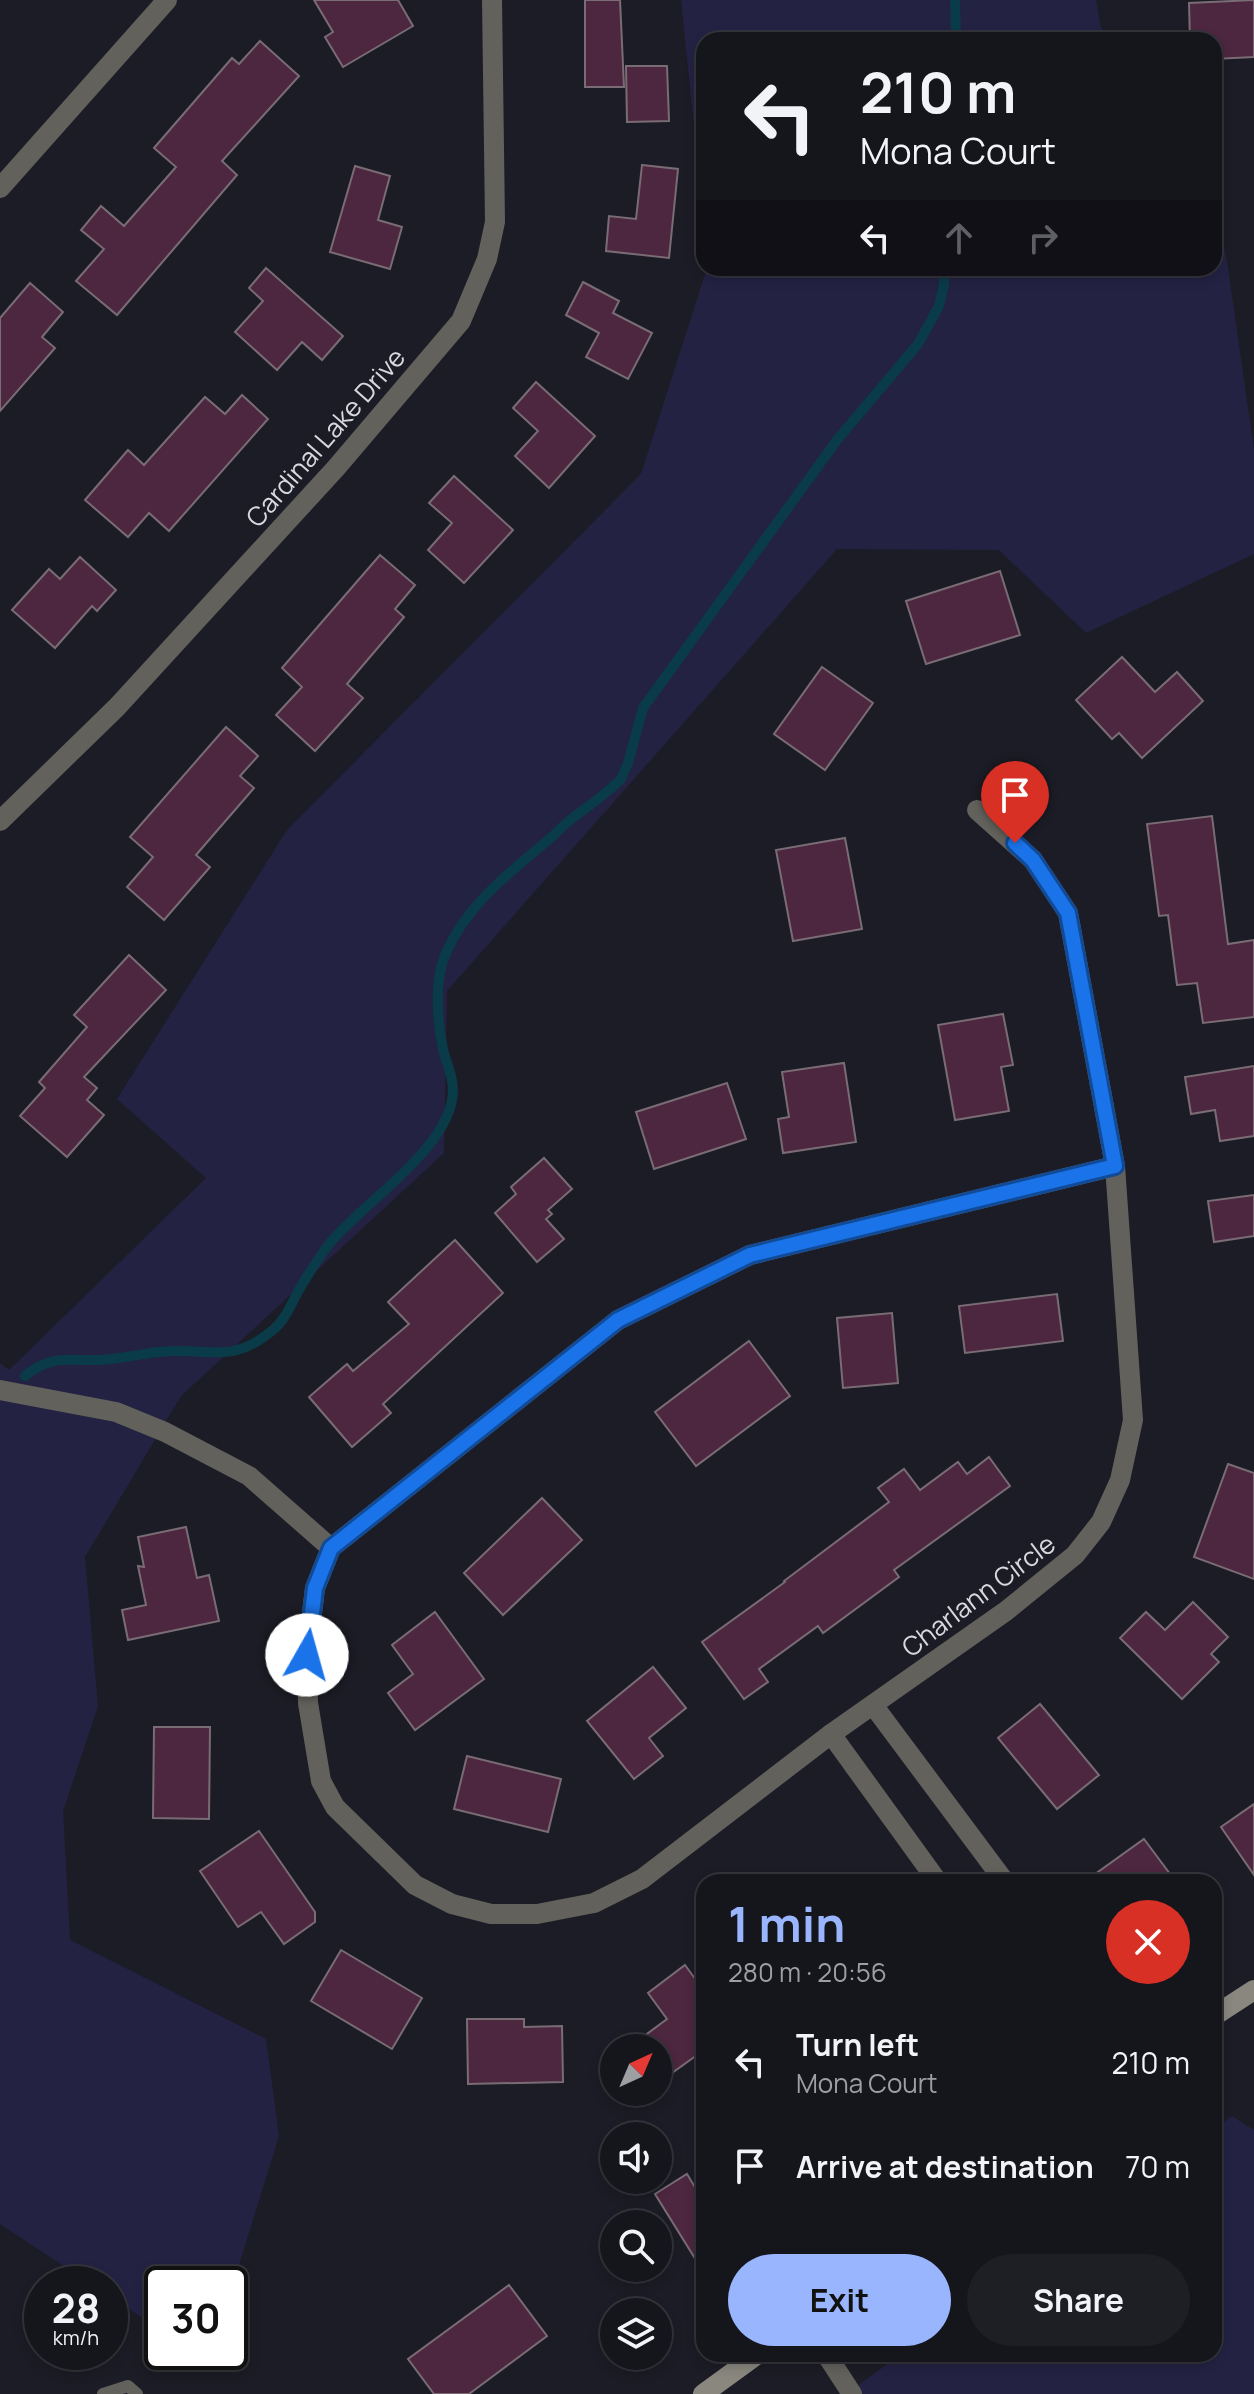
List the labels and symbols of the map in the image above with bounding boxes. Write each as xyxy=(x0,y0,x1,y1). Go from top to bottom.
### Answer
street label: Cardinal Lake Drive xyxy=(237,340,413,534)
pin xyxy=(981,761,1049,843)
street label: Charlann Circle xyxy=(894,1525,1062,1665)
position arrow xyxy=(265,1613,349,1697)
north arrow xyxy=(600,2034,672,2106)
speed limit sign: 30 xyxy=(144,2266,248,2370)

